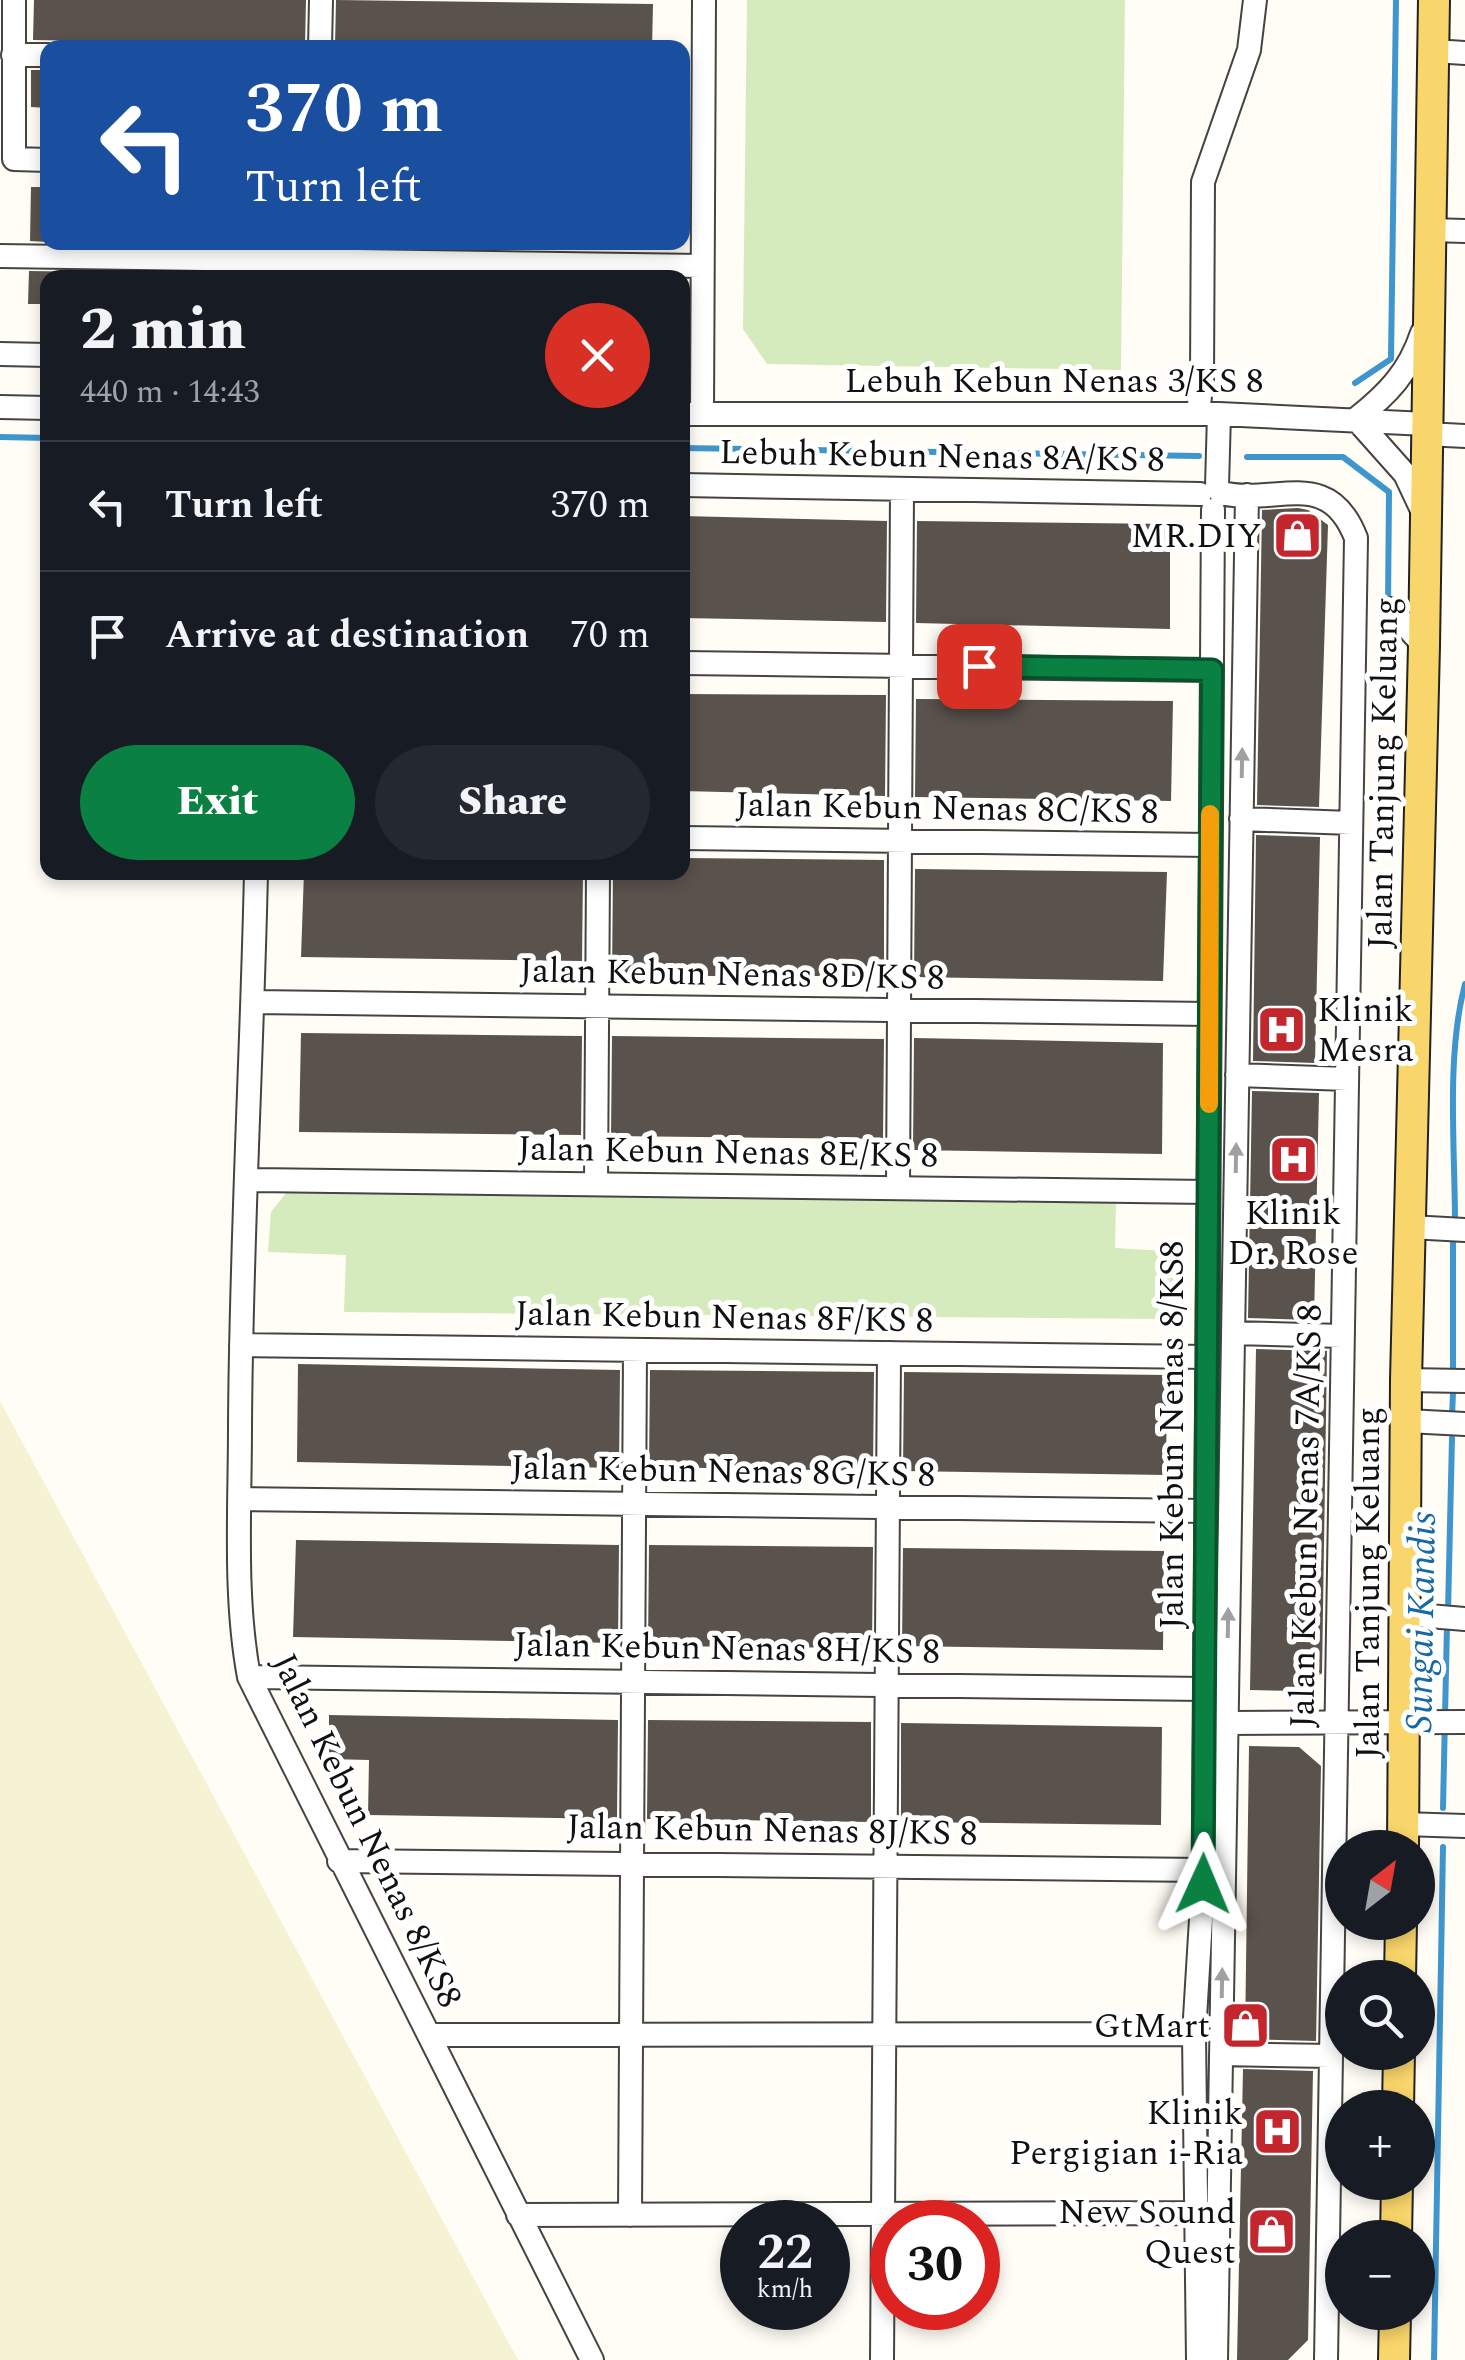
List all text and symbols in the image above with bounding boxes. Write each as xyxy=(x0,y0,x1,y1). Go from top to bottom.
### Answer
text: 370 m xyxy=(245,57,443,163)
icon: left xyxy=(80,80,210,210)
text: Turn left xyxy=(245,153,422,222)
text: 2 min xyxy=(80,284,246,376)
button: close xyxy=(545,303,650,408)
street label: Lebuh Kebun Nenas 3/KS 8 xyxy=(844,355,1264,408)
text: 440 m · 14:43 xyxy=(80,368,260,417)
street label: Lebuh Kebun Nenas 8A/KS 8 xyxy=(719,426,1165,487)
text: Turn left xyxy=(165,477,323,535)
text: 370 m xyxy=(551,477,650,535)
icon: left xyxy=(80,479,135,534)
shop icon: MR.DIY xyxy=(1271,509,1323,561)
place label: MR.DIY xyxy=(1131,510,1262,563)
street label: Jalan Tanjung Keluang xyxy=(1354,597,1413,949)
text: Arrive at destination xyxy=(165,607,529,665)
text: 70 m xyxy=(570,607,650,665)
icon: arrive xyxy=(80,609,135,664)
pin xyxy=(937,624,1022,709)
icon: arrive xyxy=(952,639,1007,694)
button: Exit xyxy=(80,745,355,860)
button: Share xyxy=(375,745,650,860)
one-way arrow xyxy=(1234,746,1250,778)
street label: Jalan Kebun Nenas 8C/KS 8 xyxy=(735,778,1159,839)
street label: Jalan Kebun Nenas 8D/KS 8 xyxy=(519,944,945,1005)
place label: Klinik Mesra xyxy=(1317,984,1414,1077)
hospital icon: Klinik Mesra xyxy=(1256,1003,1308,1055)
street label: Jalan Kebun Nenas 8E/KS 8 xyxy=(517,1122,939,1183)
hospital icon: Klinik Dr. Rose xyxy=(1267,1134,1319,1186)
one-way arrow xyxy=(1228,1141,1244,1173)
place label: Klinik Dr. Rose xyxy=(1228,1187,1358,1280)
street label: Jalan Kebun Nenas 8/KS8 xyxy=(1146,1240,1199,1630)
street label: Jalan Kebun Nenas 8F/KS 8 xyxy=(514,1287,934,1348)
street label: Jalan Kebun Nenas 7A/KS 8 xyxy=(1276,1304,1337,1728)
street label: Jalan Tanjung Keluang xyxy=(1342,1407,1395,1759)
street label: Jalan Kebun Nenas 8G/KS 8 xyxy=(510,1441,936,1502)
water label: Sungai Kandis xyxy=(1391,1511,1453,1733)
one-way arrow xyxy=(1221,1606,1237,1638)
street label: Jalan Kebun Nenas 8H/KS 8 xyxy=(513,1618,940,1679)
street label: Jalan Kebun Nenas 8/KS8 xyxy=(258,1644,476,2017)
street label: Jalan Kebun Nenas 8J/KS 8 xyxy=(566,1800,978,1861)
north arrow xyxy=(1325,1830,1435,1940)
map controls xyxy=(1325,1830,1435,2330)
position arrow xyxy=(1151,1832,1255,1936)
button: search xyxy=(1325,1960,1435,2070)
one-way arrow xyxy=(1214,1966,1230,1998)
shop icon: GtMart xyxy=(1219,1999,1271,2051)
place label: GtMart xyxy=(1094,2000,1210,2053)
place label: Klinik Pergigian i-Ria xyxy=(1009,2087,1243,2180)
button: + xyxy=(1325,2090,1435,2200)
hospital icon: Klinik Pergigian i-Ria xyxy=(1252,2106,1304,2158)
place label: New Sound Quest xyxy=(1058,2186,1236,2279)
speed limit sign: 30 xyxy=(870,2200,1000,2330)
shop icon: New Sound Quest xyxy=(1245,2205,1297,2257)
text: 22 xyxy=(757,2215,813,2291)
button: − xyxy=(1325,2220,1435,2330)
text: km/h xyxy=(757,2271,813,2309)

